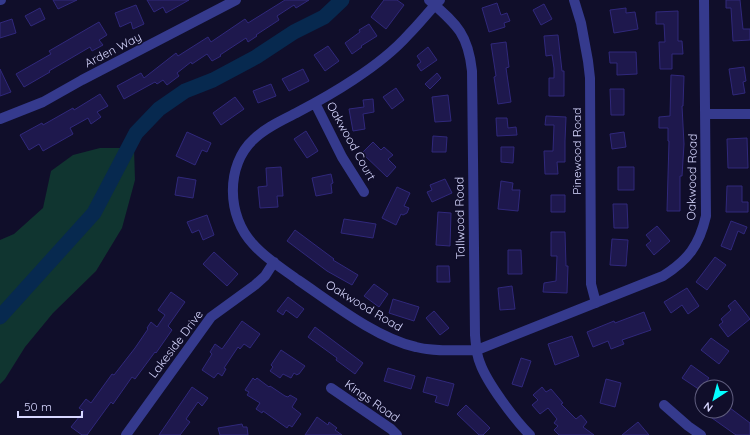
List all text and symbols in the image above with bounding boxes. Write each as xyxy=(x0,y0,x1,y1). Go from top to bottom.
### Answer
street label: Arden Way xyxy=(82,29,144,70)
street label: Oakwood Court xyxy=(324,99,379,183)
street label: Pinewood Road xyxy=(569,107,584,195)
street label: Oakwood Road xyxy=(683,133,700,220)
street label: Tallwood Road xyxy=(451,177,468,259)
street label: Oakwood Road xyxy=(323,277,405,334)
street label: Lakeside Drive xyxy=(145,307,206,381)
street label: Kings Road xyxy=(342,376,403,425)
north arrow xyxy=(694,379,734,419)
scale bar xyxy=(18,393,82,419)
text: 50 m xyxy=(24,399,52,414)
text: N xyxy=(701,399,716,415)

